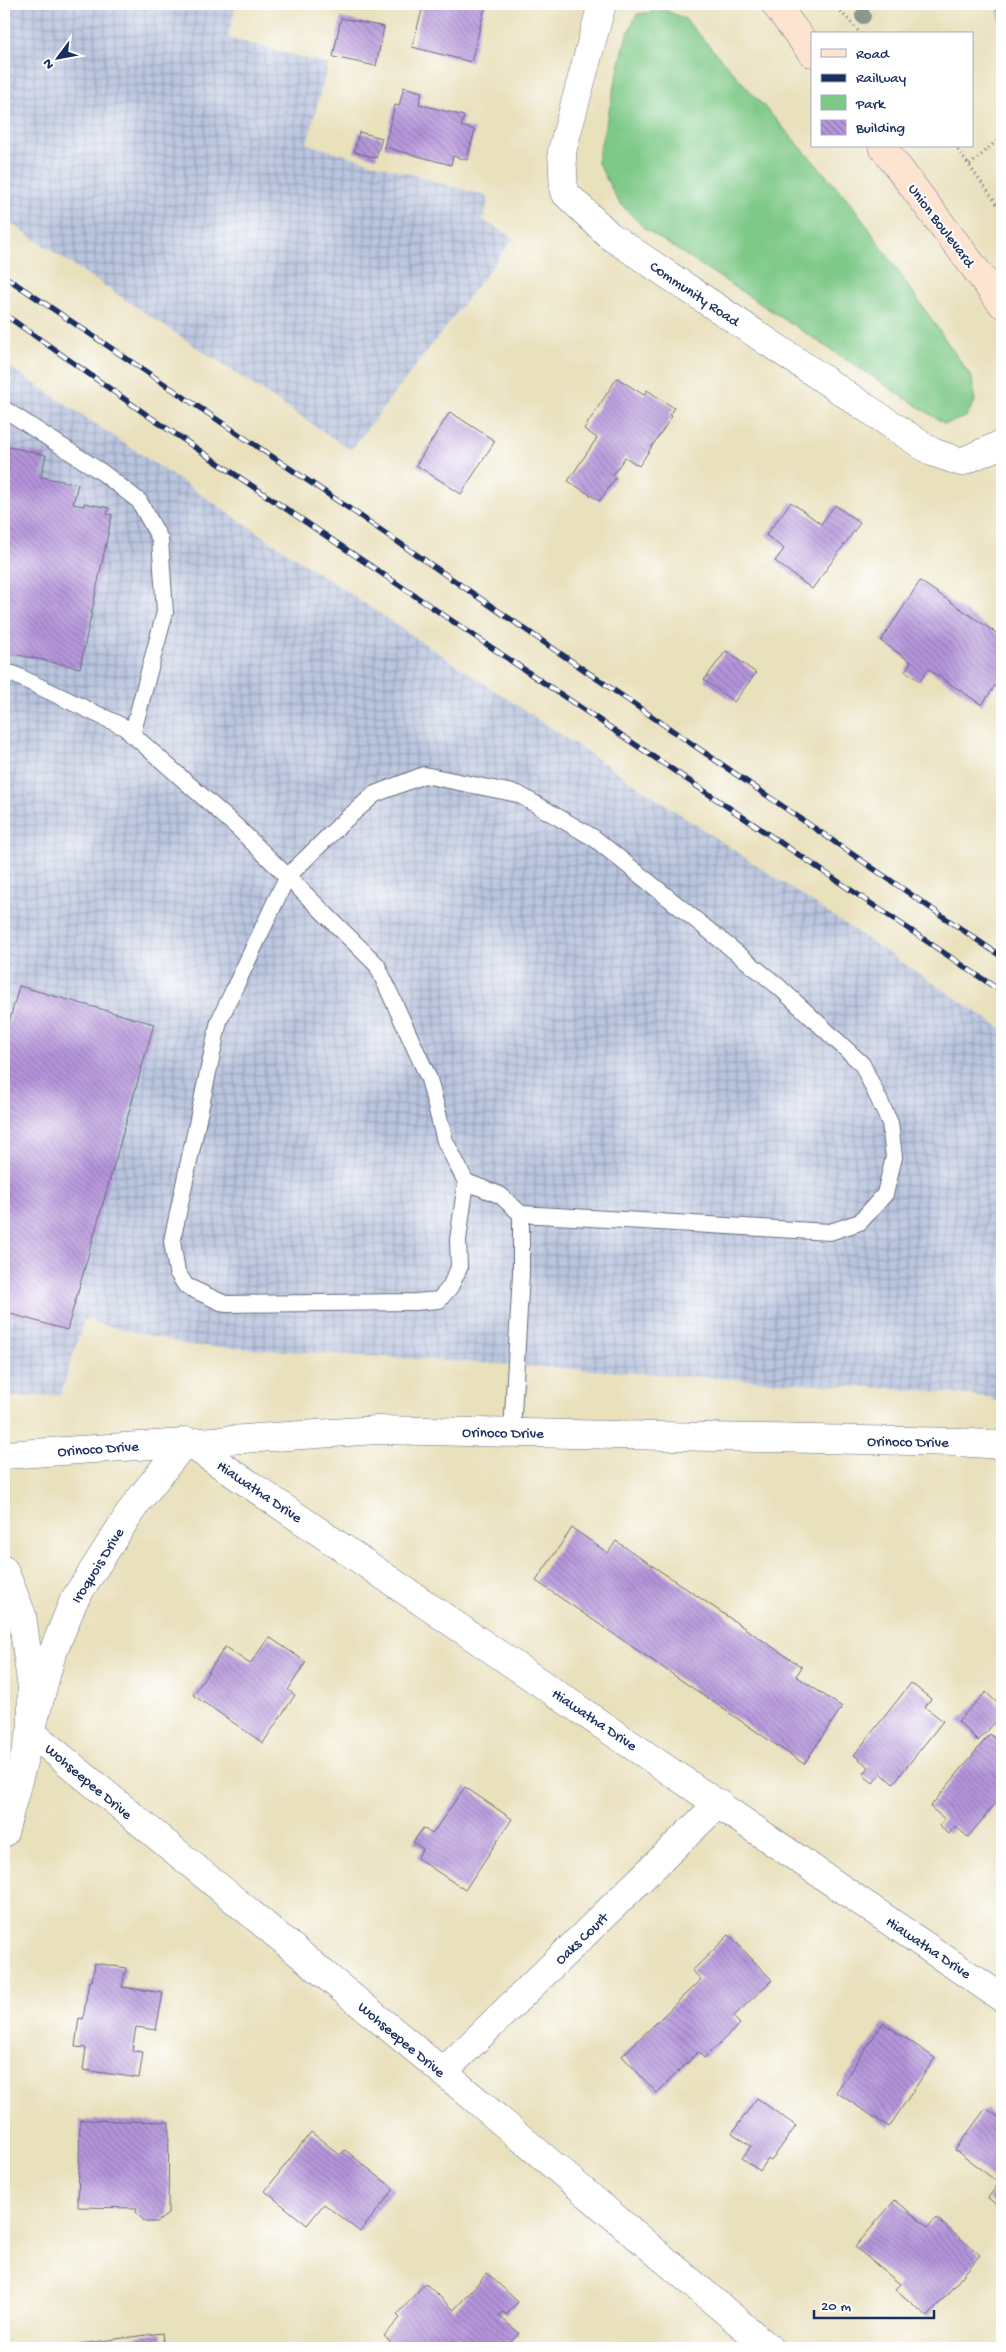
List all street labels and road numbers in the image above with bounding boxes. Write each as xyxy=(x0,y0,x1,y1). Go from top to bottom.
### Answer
street label: Union Boulevard xyxy=(903,181,978,273)
street label: Community Road xyxy=(646,258,743,332)
street label: Orinoco Drive xyxy=(462,1424,544,1444)
street label: Orinoco Drive xyxy=(867,1433,949,1453)
street label: Orinoco Drive xyxy=(57,1438,140,1462)
street label: Hiawatha Drive xyxy=(213,1458,305,1528)
street label: Iroquois Drive xyxy=(68,1525,129,1607)
street label: Hiawatha Drive xyxy=(548,1686,640,1756)
street label: Wohseepee Drive xyxy=(40,1741,135,1825)
street label: Oaks Court xyxy=(552,1908,614,1969)
street label: Hiawatha Drive xyxy=(882,1914,974,1984)
street label: Wohseepee Drive xyxy=(353,1999,448,2083)

